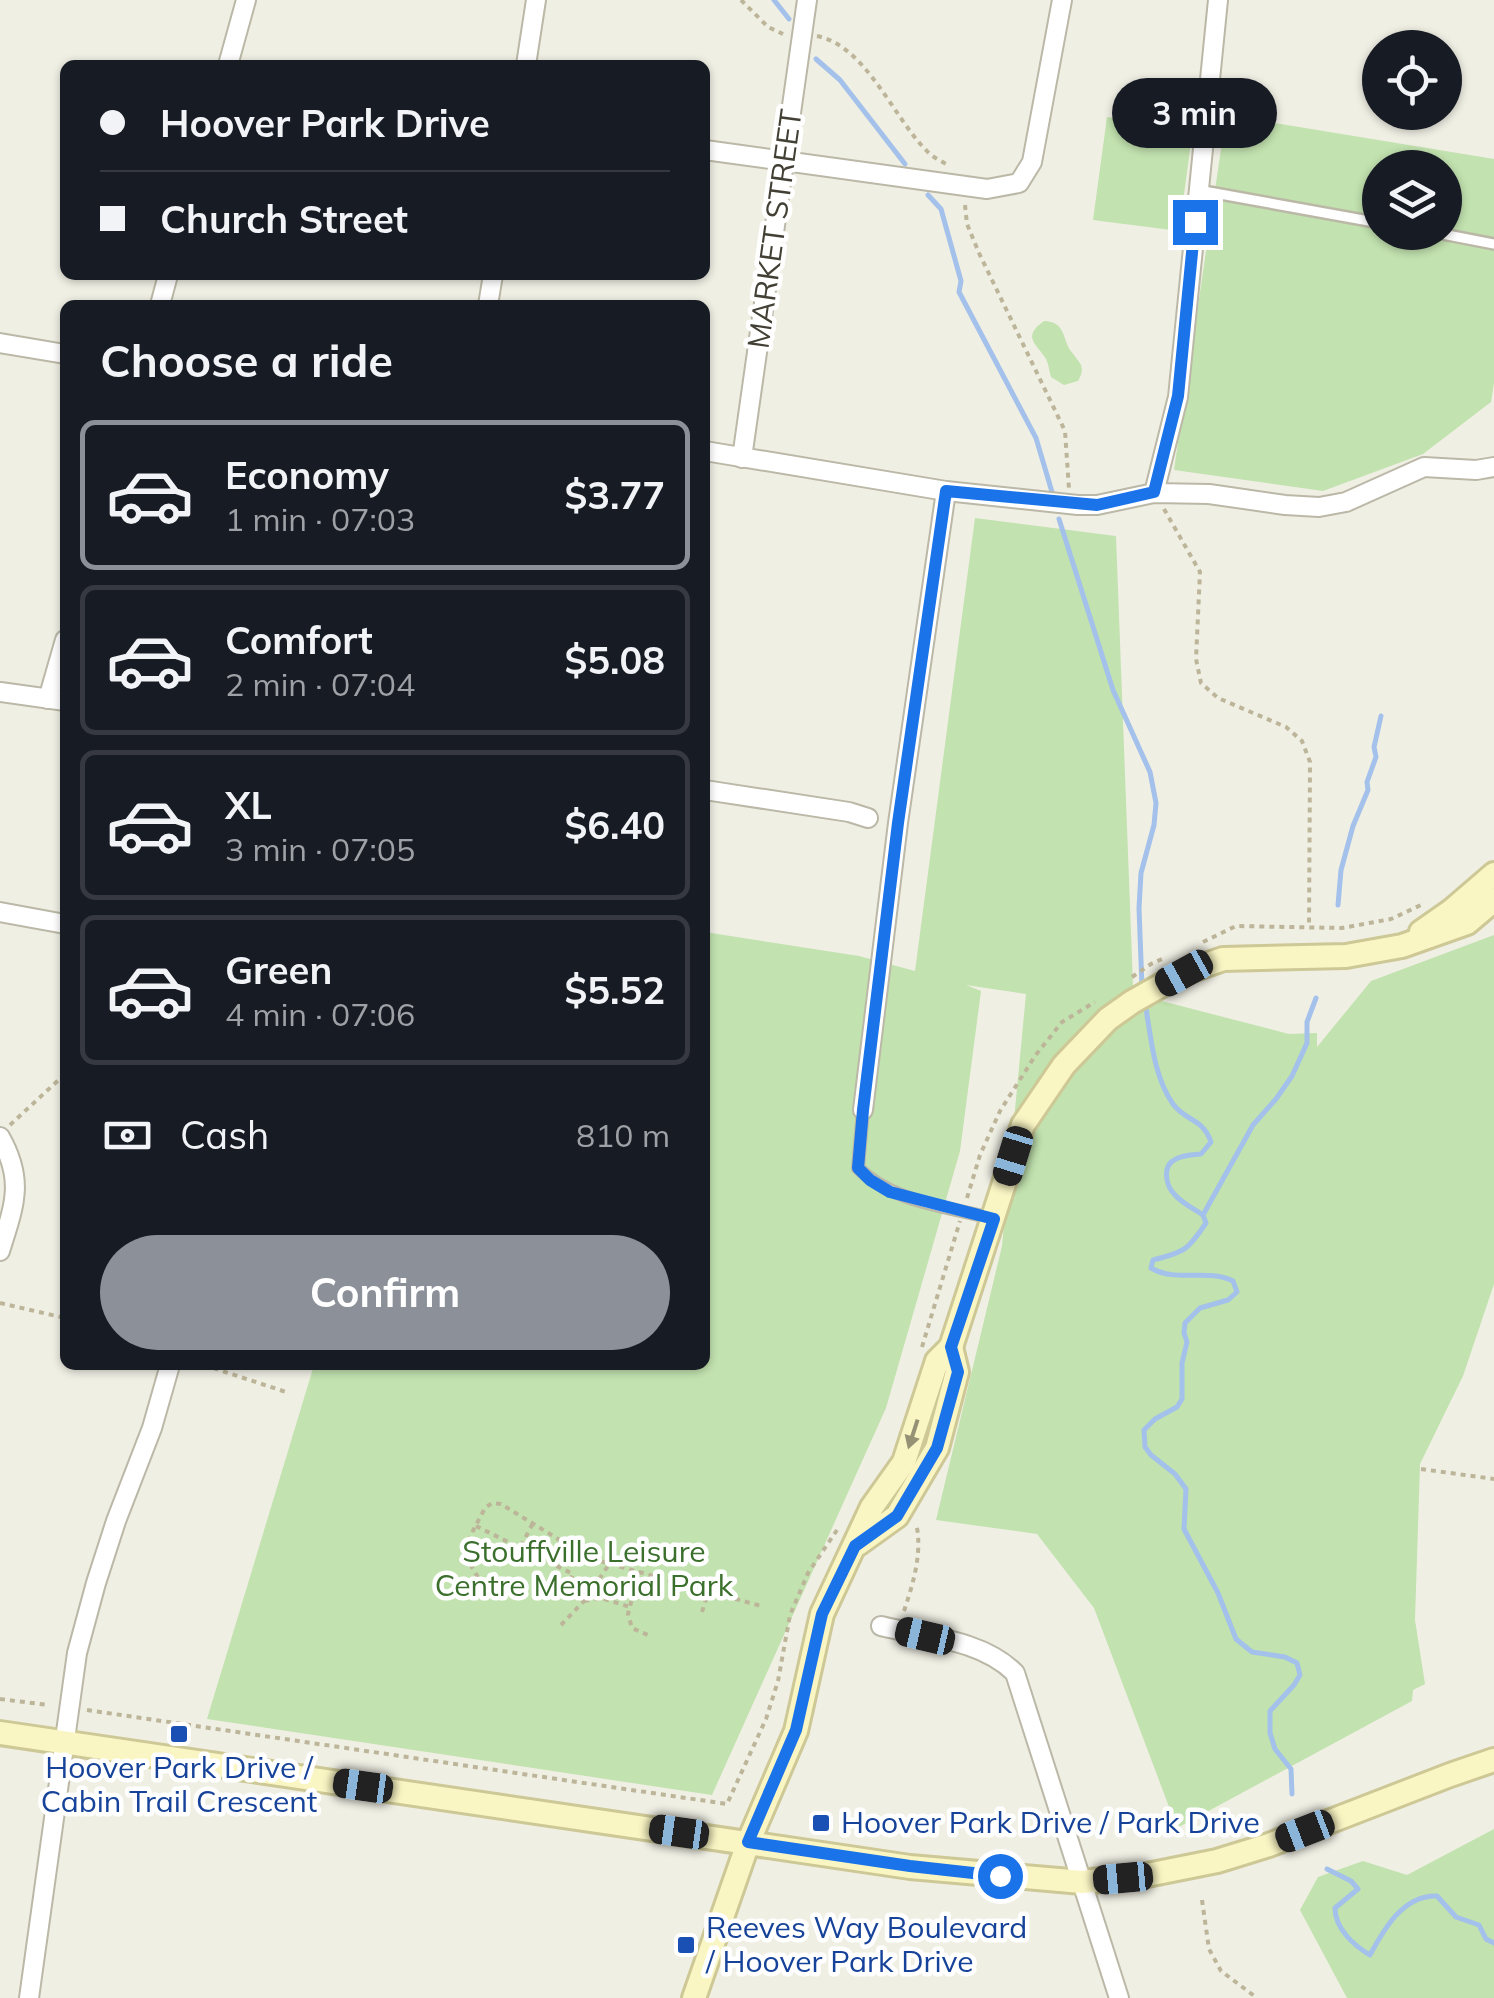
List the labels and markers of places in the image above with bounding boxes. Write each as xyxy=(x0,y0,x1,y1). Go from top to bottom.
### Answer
marker: Hoover Park Drive / Cabin Trail Crescent xyxy=(168,1723,190,1745)
place label: Hoover Park Drive / Cabin Trail Crescent xyxy=(41,1748,317,1820)
place label: Hoover Park Drive / Park Drive xyxy=(841,1803,1260,1841)
marker: Hoover Park Drive / Park Drive xyxy=(810,1812,832,1834)
place label: Reeves Way Boulevard / Hoover Park Drive xyxy=(705,1908,1027,1980)
marker: Reeves Way Boulevard / Hoover Park Drive xyxy=(675,1934,697,1956)

